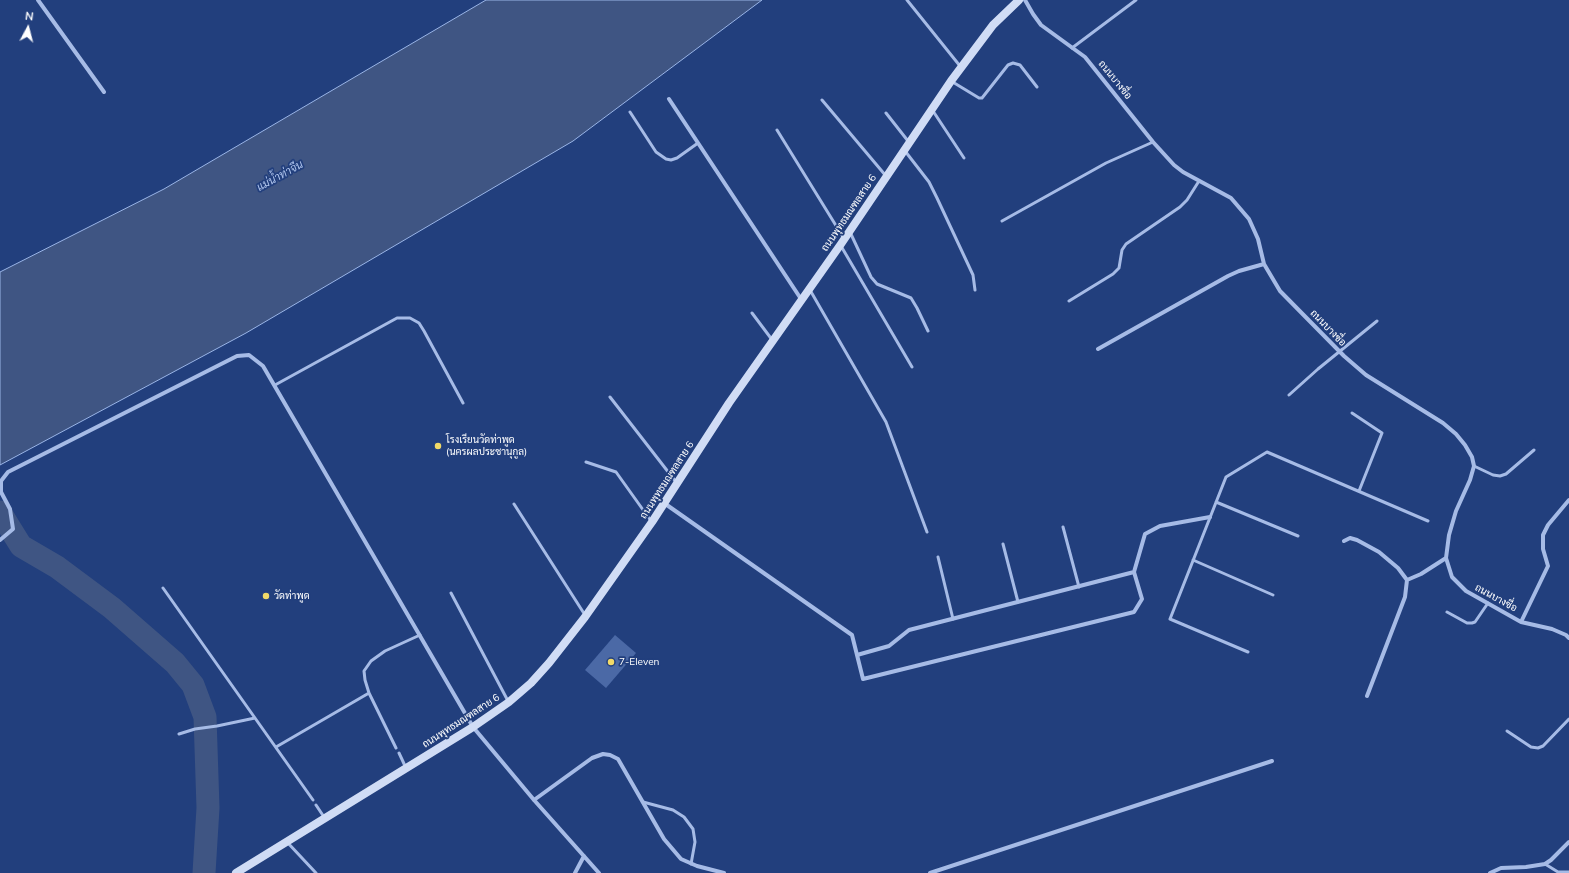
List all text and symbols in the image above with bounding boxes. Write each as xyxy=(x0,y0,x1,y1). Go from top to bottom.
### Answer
north arrow xyxy=(8,8,48,48)
text: N xyxy=(24,9,34,24)
street label: ถนนบางซื่อ xyxy=(1096,58,1134,102)
water label: แม่น้ำท่าจีน xyxy=(254,158,306,194)
street label: ถนนพุทธมณฑลสาย 6 xyxy=(819,172,879,254)
street label: ถนนบางซื่อ xyxy=(1308,307,1348,349)
place label: โรงเรียนวัดท่าพูด (นครผลประชานุกูล) xyxy=(446,434,527,458)
street label: ถนนพุทธมณฑลสาย 6 xyxy=(637,439,697,521)
marker: โรงเรียนวัดท่าพูด (นครผลประชานุกูล) xyxy=(433,441,443,451)
street label: ถนนบางซื่อ xyxy=(1473,581,1519,615)
place label: วัดท่าพูด xyxy=(274,590,310,602)
marker: วัดท่าพูด xyxy=(261,591,271,601)
place label: 7-Eleven xyxy=(619,656,659,668)
marker: 7-Eleven xyxy=(606,657,616,667)
street label: ถนนพุทธมณฑลสาย 6 xyxy=(420,691,502,751)

